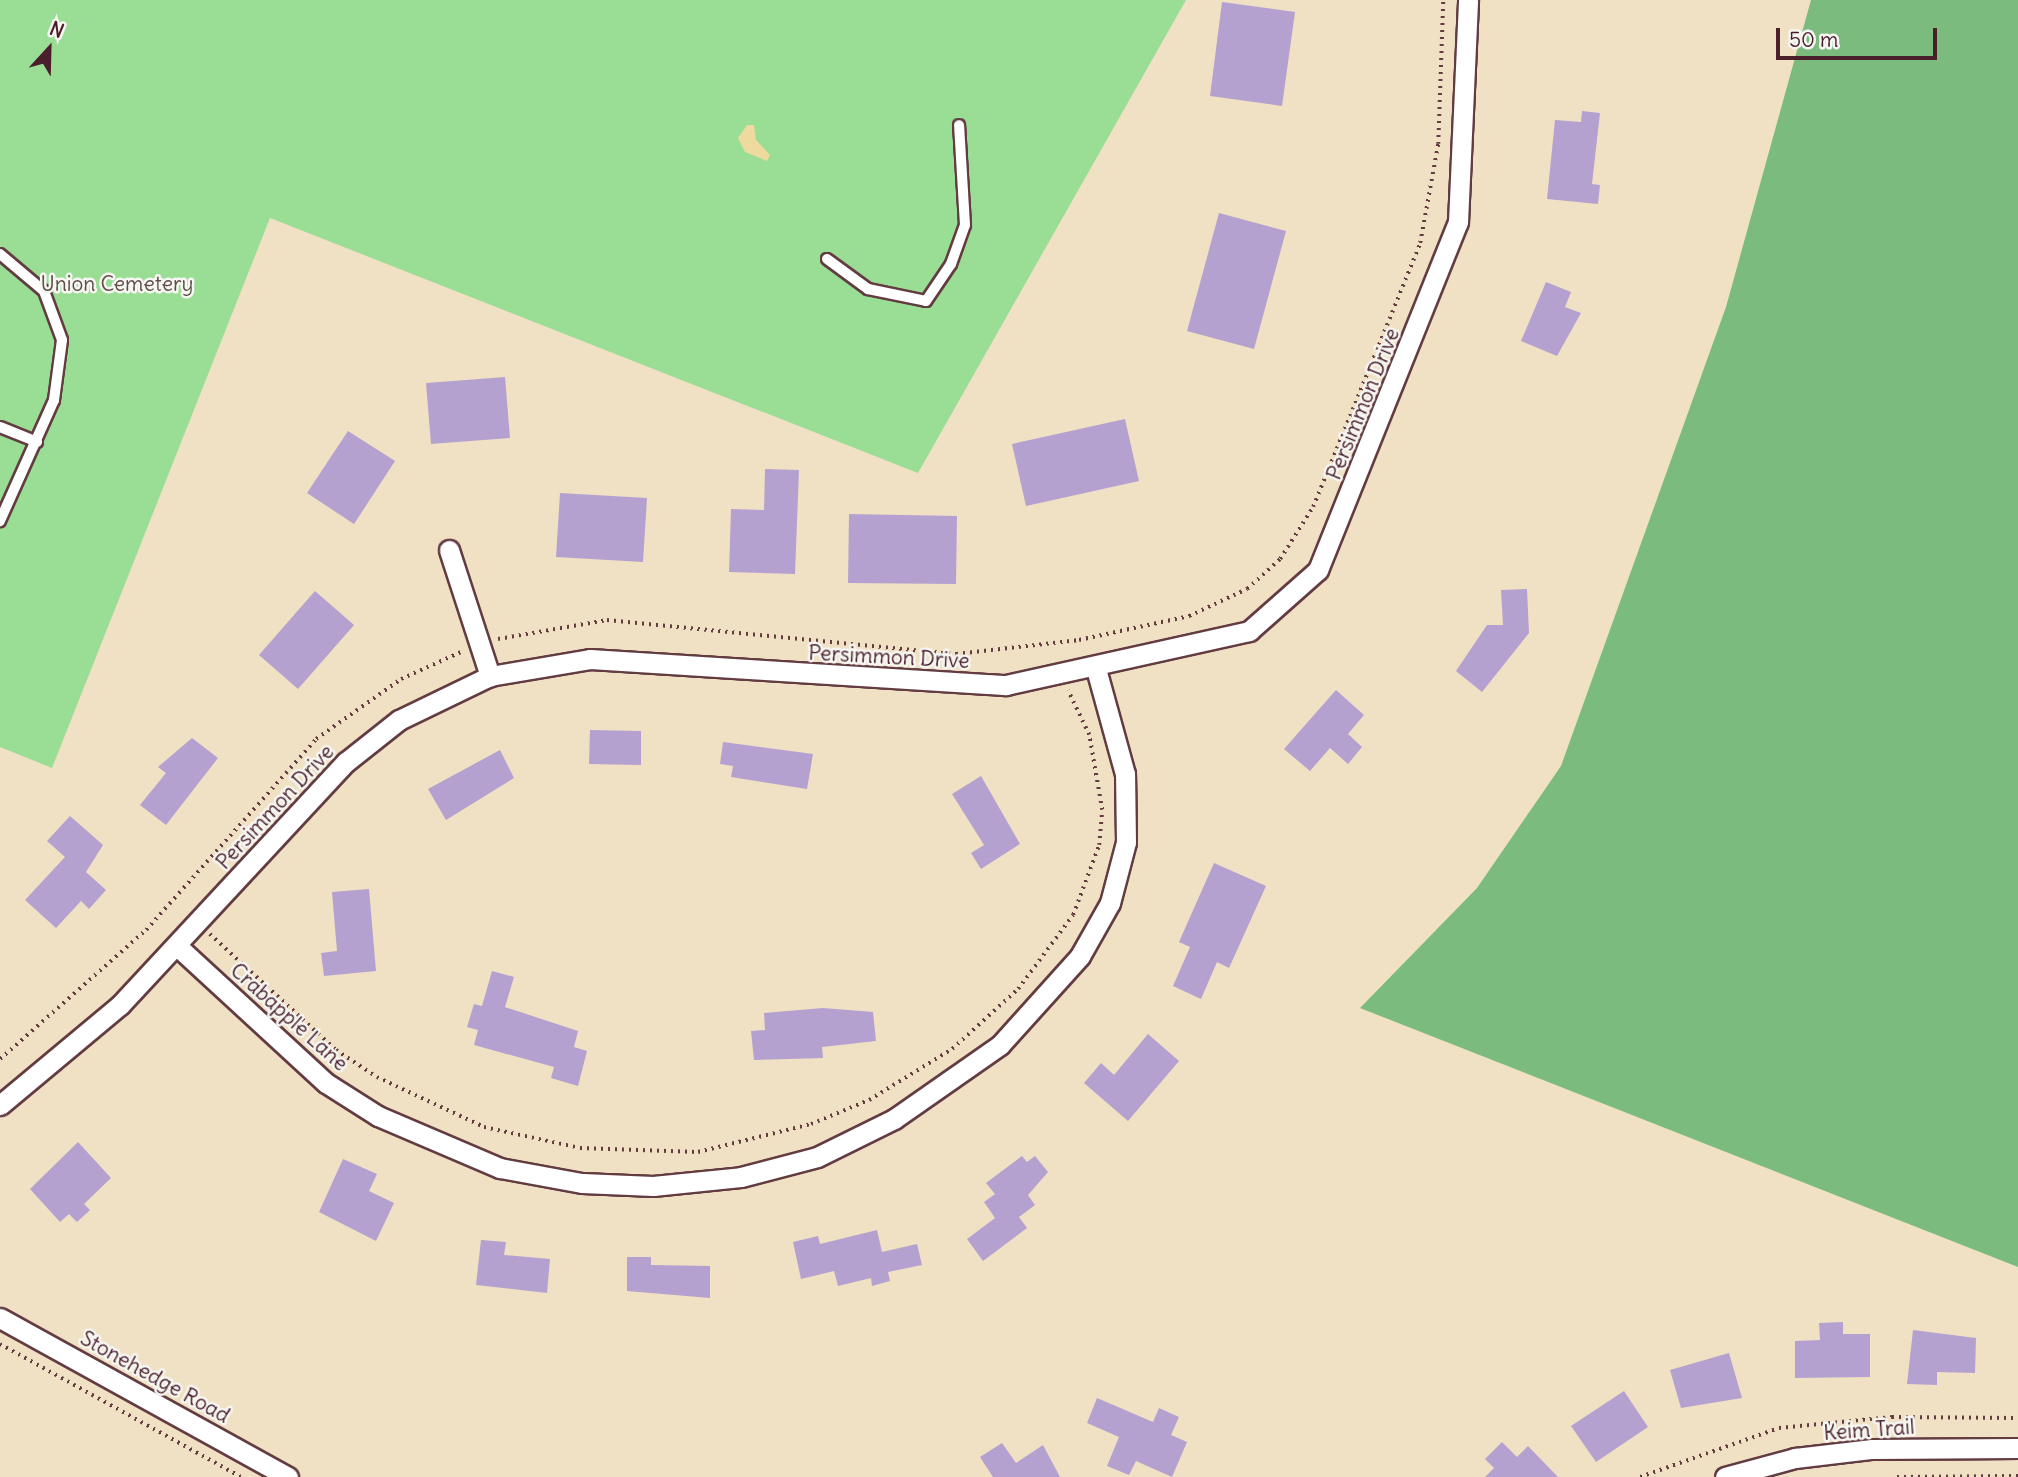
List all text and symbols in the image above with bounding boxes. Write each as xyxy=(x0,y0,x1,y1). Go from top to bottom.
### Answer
north arrow xyxy=(14,14,84,84)
scale bar xyxy=(1780,14,1941,58)
text: N xyxy=(46,16,67,43)
text: 50 m xyxy=(1789,26,1838,53)
park label: Union Cemetery xyxy=(41,271,193,297)
street label: Persimmon Drive xyxy=(1321,324,1405,484)
street label: Persimmon Drive xyxy=(808,640,970,674)
street label: Persimmon Drive xyxy=(211,739,339,875)
street label: Crabapple Lane xyxy=(225,958,353,1076)
street label: Stonehedge Road xyxy=(76,1326,234,1428)
street label: Keim Trail xyxy=(1823,1414,1915,1446)

